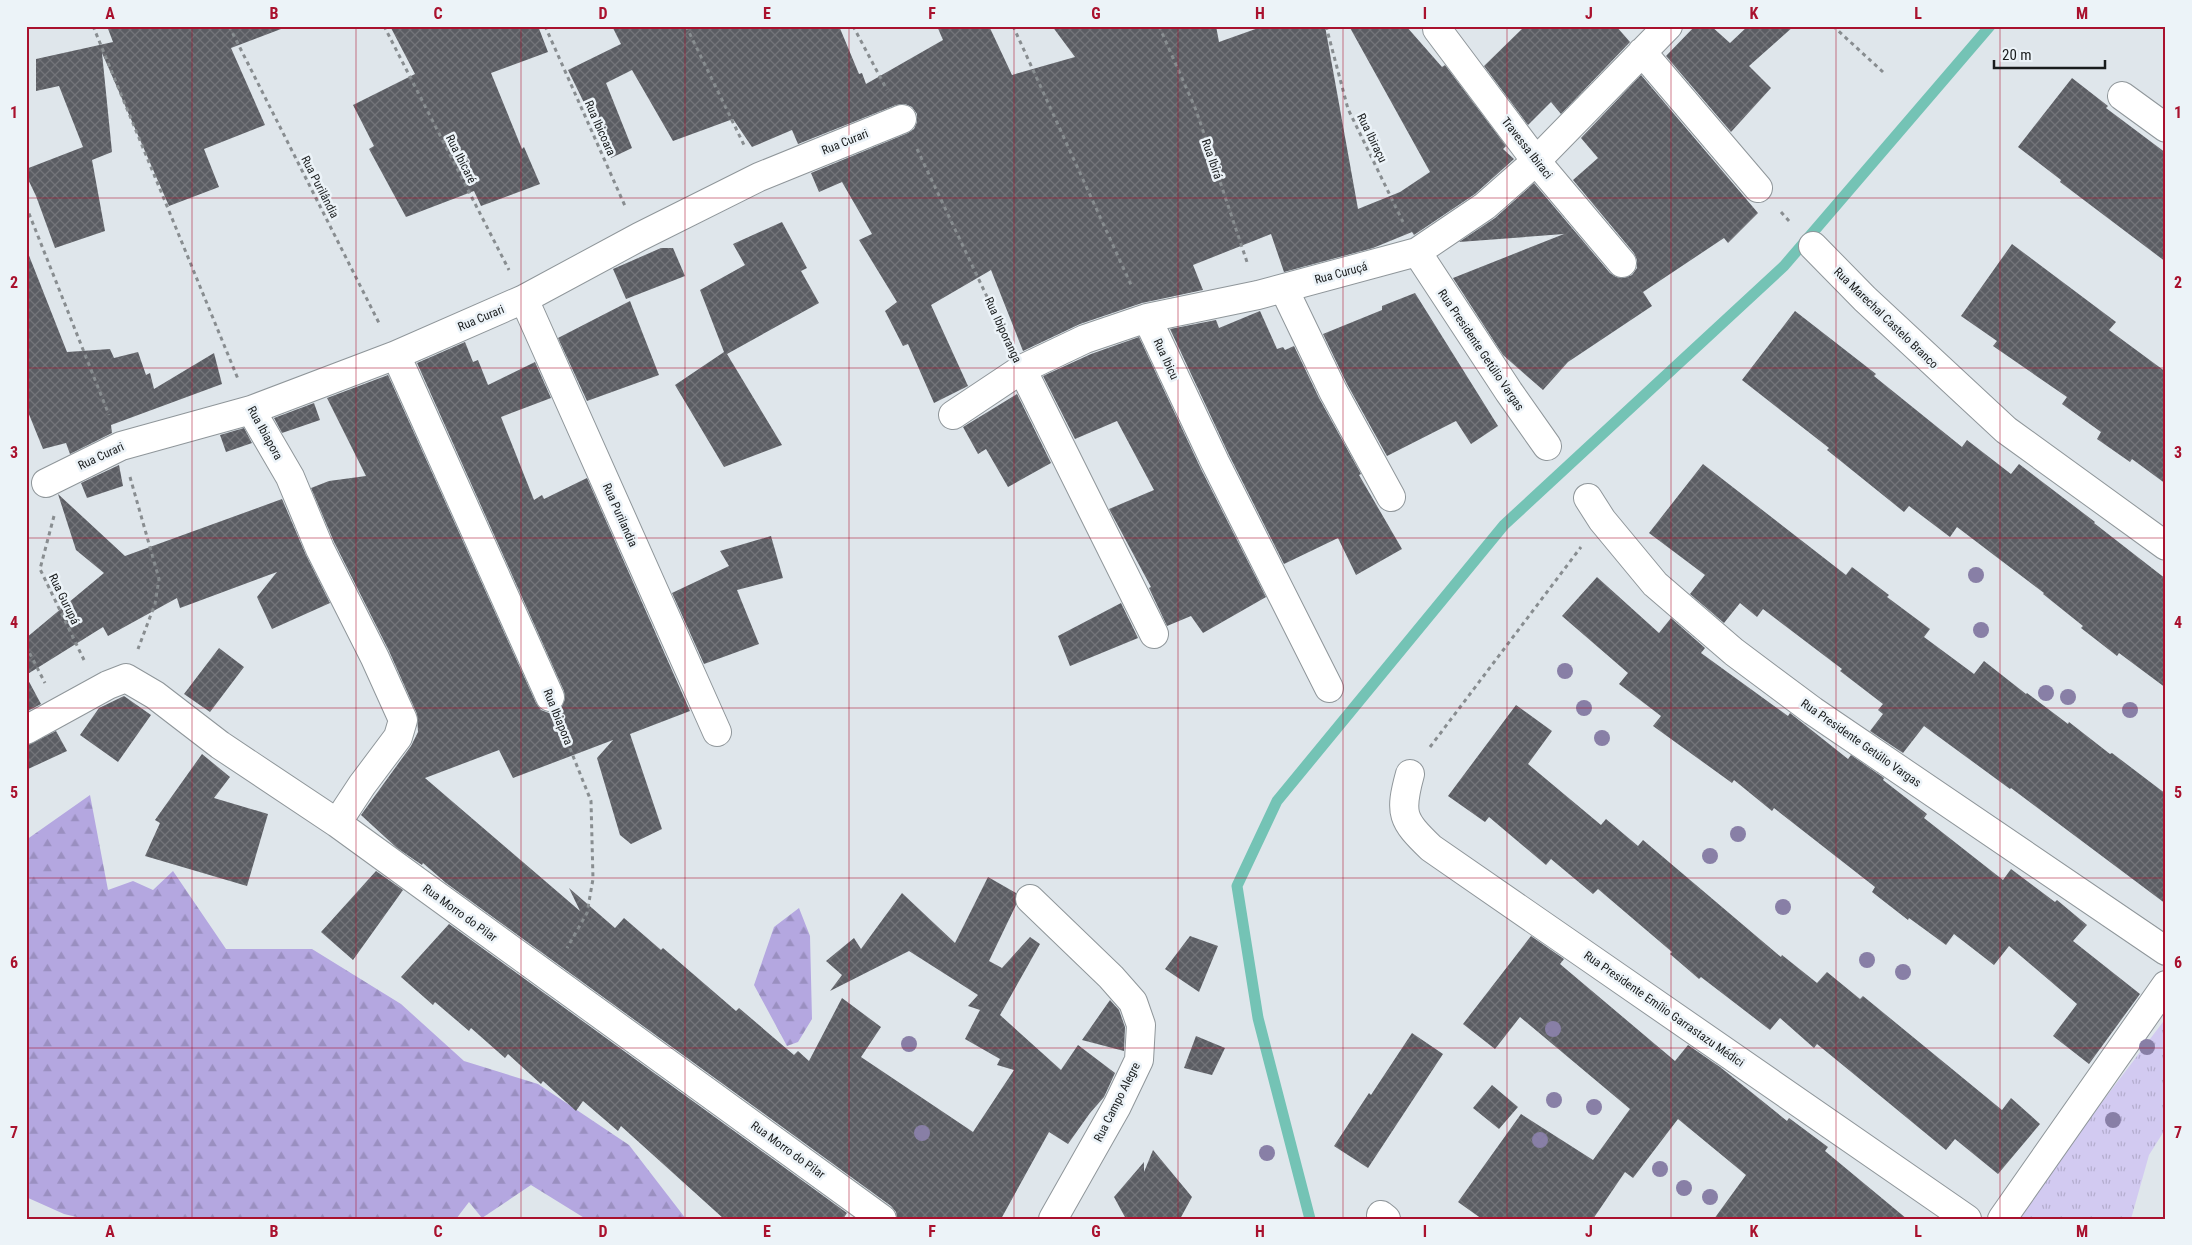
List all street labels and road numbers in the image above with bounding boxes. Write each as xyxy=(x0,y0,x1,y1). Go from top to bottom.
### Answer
street label: Rua Ibicoara xyxy=(582,98,618,158)
street label: Rua Ibiraçu xyxy=(1354,111,1390,165)
street label: Travessa Ibiraci xyxy=(1499,114,1555,182)
street label: Rua Curari xyxy=(820,126,870,158)
street label: Rua Ibicaré xyxy=(443,132,479,186)
street label: Rua Ibirá xyxy=(1199,137,1225,181)
street label: Rua Purilândia xyxy=(298,153,342,221)
street label: Rua Curuçá xyxy=(1313,259,1369,287)
street label: Rua Marechal Castelo Branco xyxy=(1831,265,1941,371)
street label: Rua Presidente Getúlio Vargas xyxy=(1435,287,1527,413)
street label: Rua Ibiporanga xyxy=(982,295,1024,365)
street label: Rua Curari xyxy=(456,302,506,334)
street label: Rua Ibicu xyxy=(1150,336,1182,382)
street label: Rua Ibiapora xyxy=(245,404,286,463)
street label: Rua Curari xyxy=(76,439,126,473)
street label: Rua Purilandia xyxy=(600,481,640,549)
street label: Rua Gurupá xyxy=(46,571,82,627)
street label: Rua Ibiapora xyxy=(540,687,576,747)
street label: Rua Presidente Getúlio Vargas xyxy=(1798,696,1924,790)
street label: Rua Morro do Pilar xyxy=(420,881,500,945)
street label: Rua Presidente Emílio Garrastazu Médici xyxy=(1581,948,1747,1070)
street label: Rua Campo Alegre xyxy=(1091,1060,1143,1144)
street label: Rua Morro do Pilar xyxy=(748,1118,828,1182)

